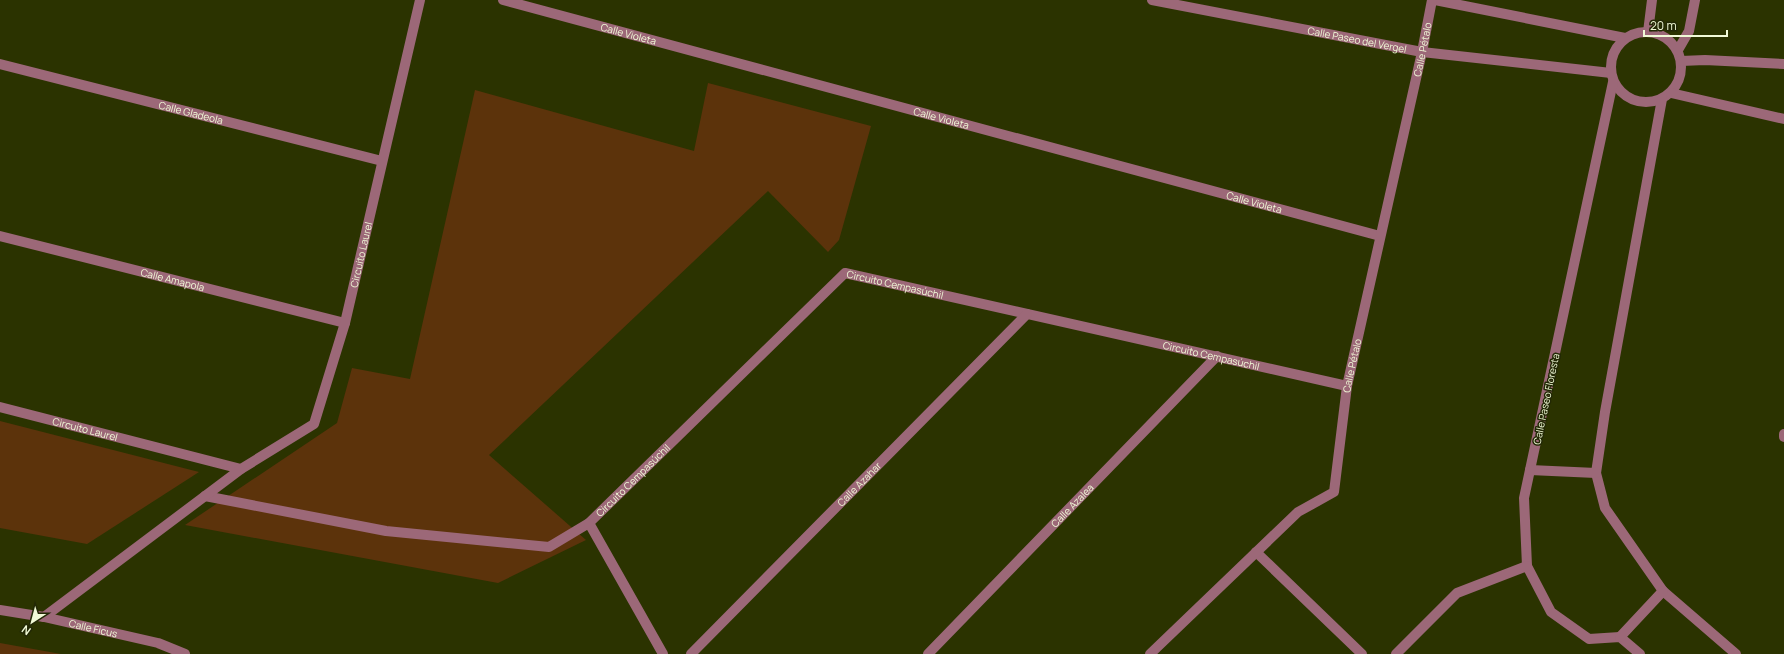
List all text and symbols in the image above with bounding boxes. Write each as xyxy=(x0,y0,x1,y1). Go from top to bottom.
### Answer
scale bar xyxy=(1644,12,1727,38)
text: 20 m xyxy=(1650,17,1677,34)
street label: Calle Violeta xyxy=(599,20,658,48)
street label: Calle Pétalo xyxy=(1410,21,1435,78)
street label: Calle Paseo del Vergel xyxy=(1306,23,1408,56)
street label: Calle Gladeola xyxy=(157,98,225,127)
street label: Calle Violeta xyxy=(912,104,971,132)
street label: Calle Violeta xyxy=(1225,188,1284,216)
street label: Circuito Laurel xyxy=(346,220,375,289)
street label: Calle Amapola xyxy=(139,265,206,294)
street label: Circuito Cempasúchil xyxy=(845,267,945,302)
street label: Calle Pétalo xyxy=(1339,337,1364,393)
street label: Circuito Cempasúchil xyxy=(1161,338,1261,373)
street label: Calle Paseo Floresta xyxy=(1529,352,1563,446)
street label: Circuito Laurel xyxy=(51,414,119,444)
street label: Circuito Cempasúchil xyxy=(593,441,673,520)
street label: Calle Azahar xyxy=(834,458,884,509)
street label: Calle Azalea xyxy=(1048,480,1097,530)
north arrow xyxy=(12,602,52,642)
street label: Calle Ficus xyxy=(68,616,119,641)
text: N xyxy=(18,622,33,639)

